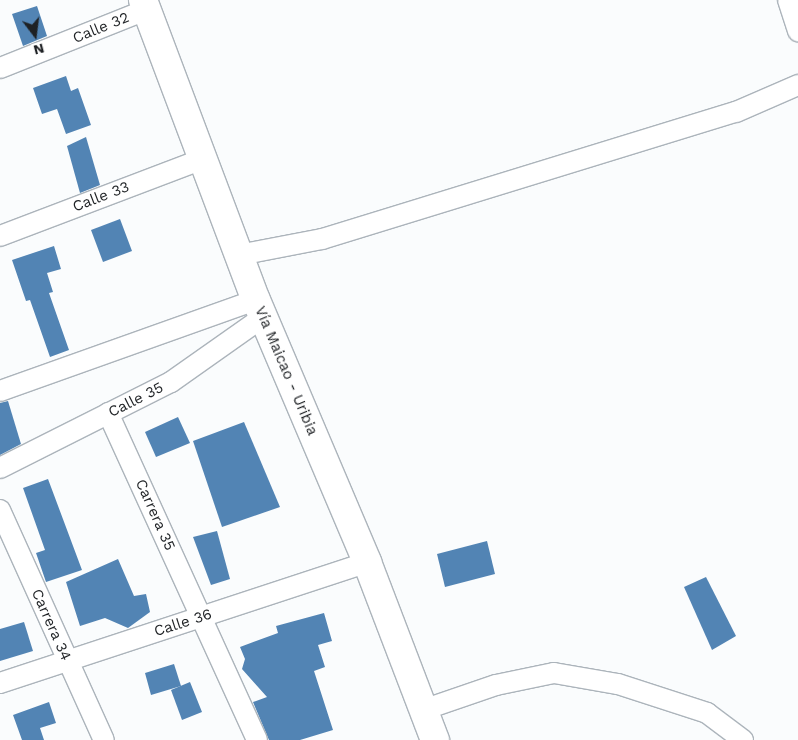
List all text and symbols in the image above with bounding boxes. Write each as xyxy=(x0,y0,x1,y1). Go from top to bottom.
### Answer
street label: Calle 32 xyxy=(70,9,132,47)
north arrow xyxy=(10,10,60,60)
text: N xyxy=(32,40,46,59)
street label: Calle 33 xyxy=(70,178,132,216)
street label: Vía Maicao - Uribia xyxy=(251,304,321,438)
street label: Calle 35 xyxy=(106,379,166,421)
street label: Carrera 35 xyxy=(131,476,179,554)
street label: Carrera 34 xyxy=(27,586,75,664)
street label: Calle 36 xyxy=(152,605,214,641)

